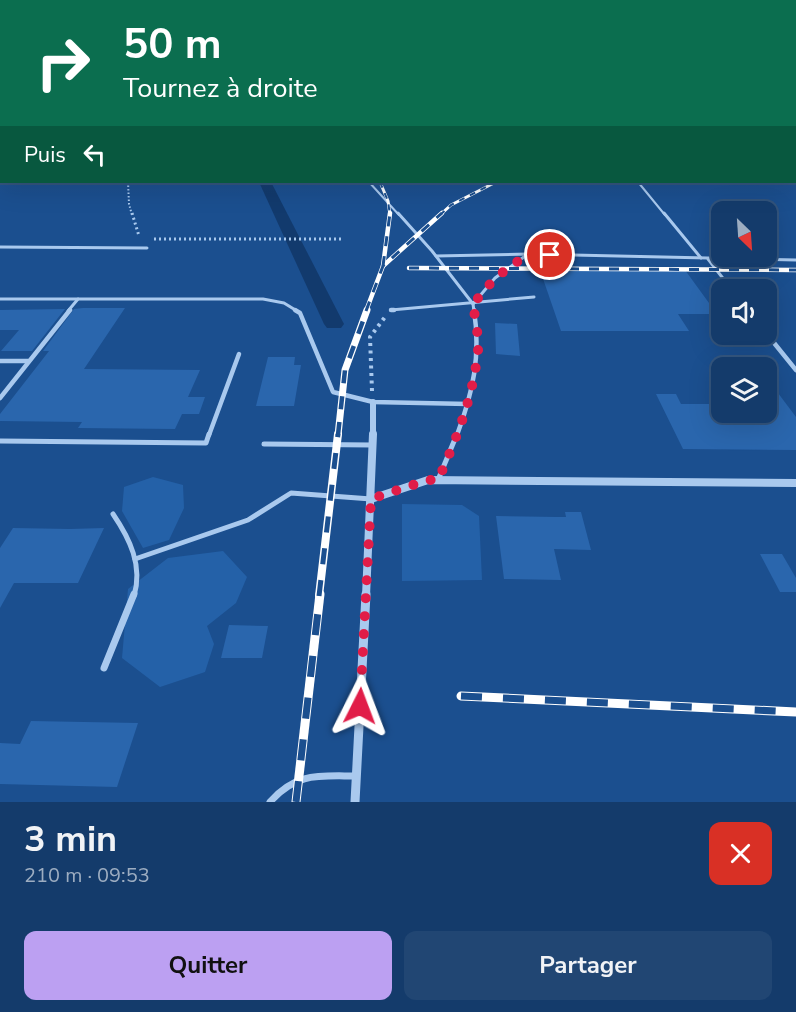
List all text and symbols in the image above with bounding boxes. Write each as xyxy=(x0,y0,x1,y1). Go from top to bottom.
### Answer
text: 50 m xyxy=(123,16,222,73)
icon: right xyxy=(24,24,102,102)
text: Tournez à droite xyxy=(123,70,318,107)
icon: left xyxy=(78,138,111,171)
text: Puis xyxy=(24,140,66,170)
north arrow xyxy=(711,201,777,267)
map controls xyxy=(711,201,777,423)
pin xyxy=(524,229,575,280)
icon: arrive xyxy=(533,238,566,271)
button: sound xyxy=(711,279,777,345)
button: layers xyxy=(711,357,777,423)
position arrow xyxy=(328,674,392,738)
text: 3 min xyxy=(24,815,117,864)
button: close xyxy=(709,822,772,885)
text: 210 m · 09:53 xyxy=(24,862,150,889)
button: Quitter xyxy=(24,931,392,1000)
button: Partager xyxy=(404,931,772,1000)

